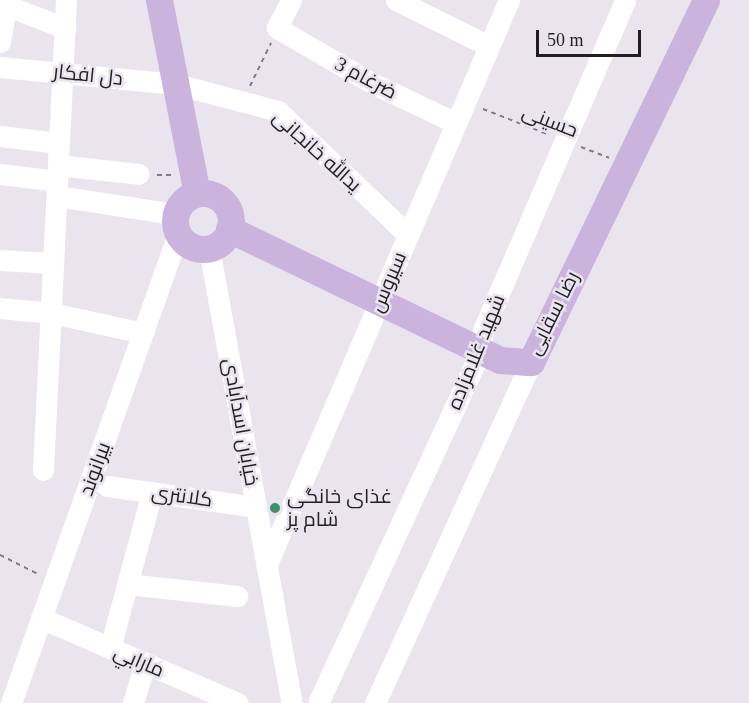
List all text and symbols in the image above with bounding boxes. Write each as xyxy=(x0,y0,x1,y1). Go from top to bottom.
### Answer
scale bar xyxy=(539,18,644,56)
text: 50 m xyxy=(547,30,584,50)
street label: ضرغام 3 xyxy=(331,52,401,104)
street label: دل افکار xyxy=(52,59,124,91)
street label: حسینی xyxy=(519,99,581,143)
street label: یدالله خانجانی xyxy=(268,105,366,197)
street label: سیروس xyxy=(365,248,411,316)
street label: رضا سقایی xyxy=(522,267,584,359)
street label: شهید غلامزاده xyxy=(442,291,510,413)
street label: خیابان اسدآبادی xyxy=(218,356,264,488)
street label: بیرانوند xyxy=(74,439,116,499)
street label: کلانتری xyxy=(150,480,214,512)
place label: غذای خانگی شام پز xyxy=(287,484,392,531)
marker: غذای خانگی شام پز xyxy=(268,501,282,515)
street label: مارابي xyxy=(110,640,168,682)

